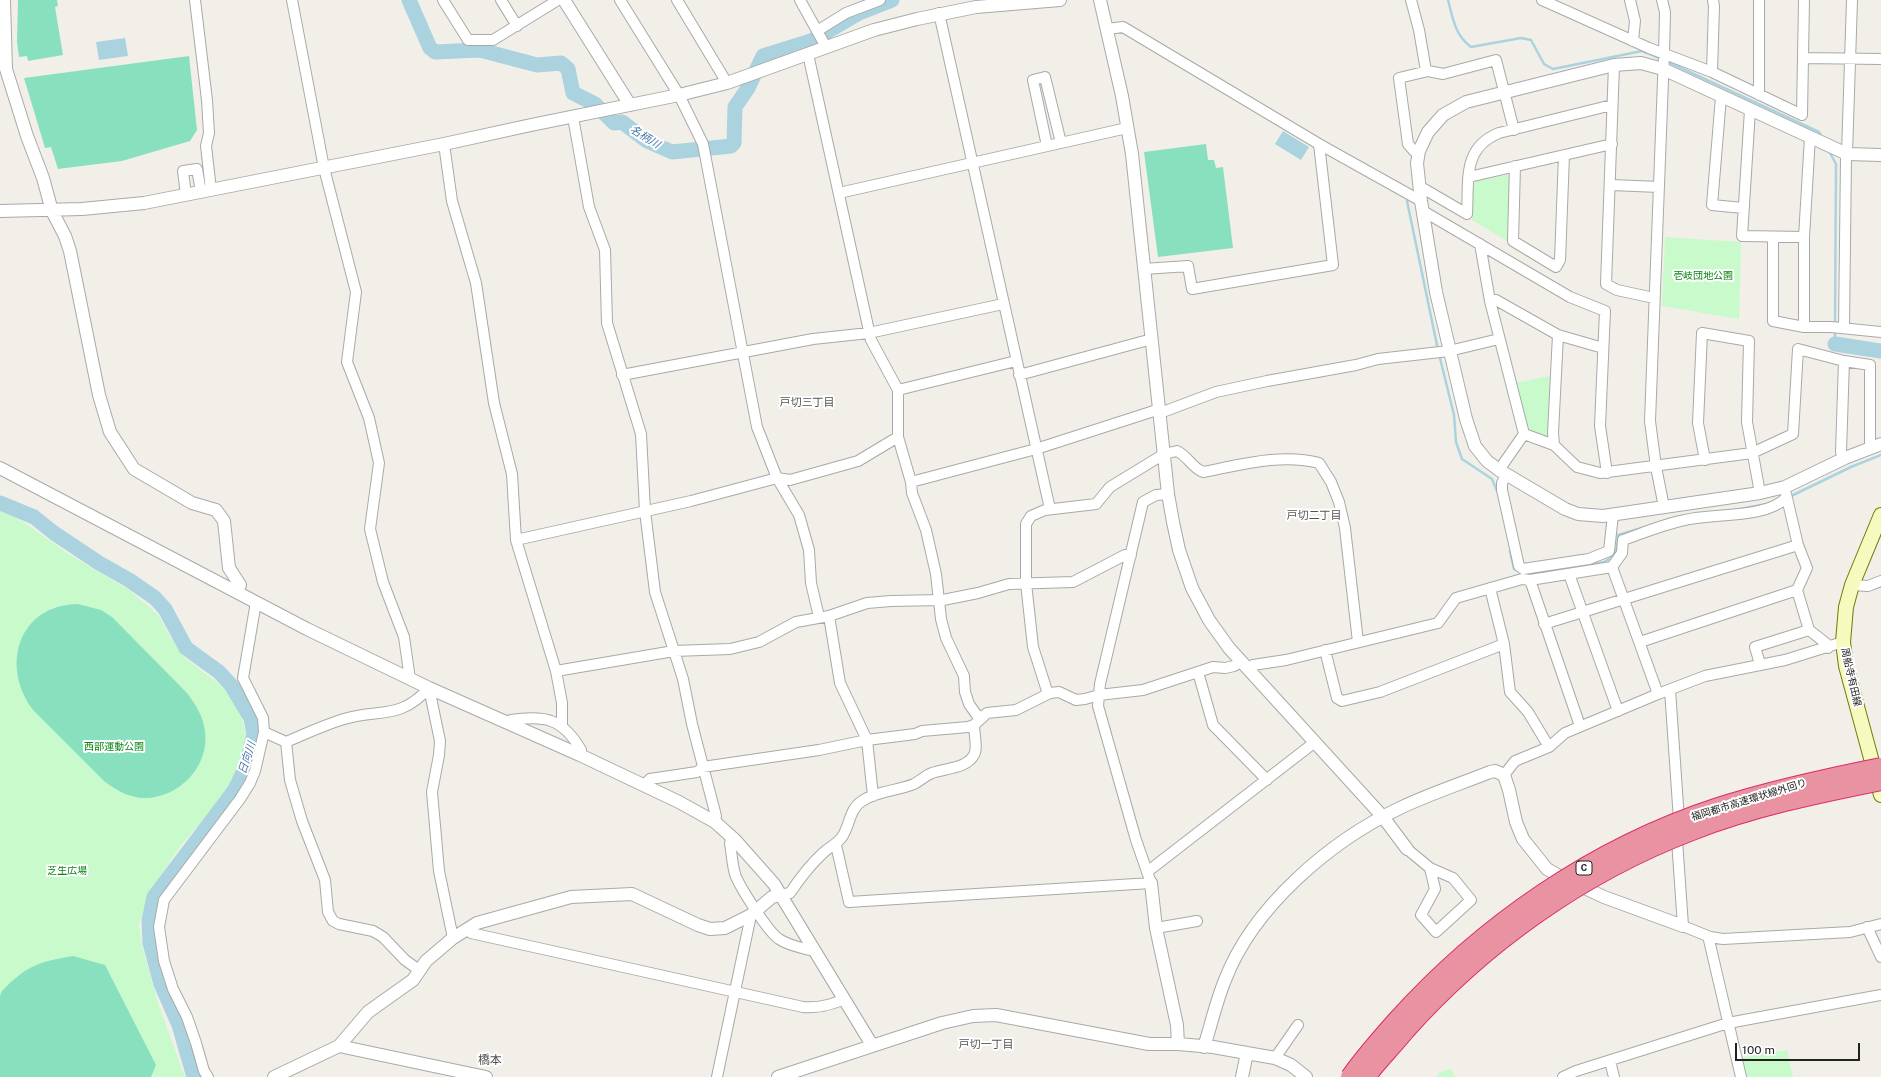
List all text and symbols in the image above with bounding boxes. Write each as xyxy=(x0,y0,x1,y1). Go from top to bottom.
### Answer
water label: 名柄川 xyxy=(628,123,662,151)
park label: 壱岐団地公園 xyxy=(1673,270,1733,282)
district label: 戸切三丁目 xyxy=(780,396,834,410)
district label: 戸切二丁目 xyxy=(1287,509,1341,523)
street label: 周船寺有田線 xyxy=(1838,646,1864,708)
water label: 日向川 xyxy=(236,740,258,776)
park label: 西部運動公園 xyxy=(84,741,144,753)
street label: 福岡都市高速環状線外回り xyxy=(1690,777,1808,823)
road number: C xyxy=(1576,861,1592,875)
park label: 芝生広場 xyxy=(47,865,87,877)
scale bar xyxy=(1737,1035,1862,1061)
district label: 戸切一丁目 xyxy=(959,1038,1013,1052)
text: 100 m xyxy=(1742,1043,1775,1057)
district label: 橋本 xyxy=(478,1053,502,1067)

